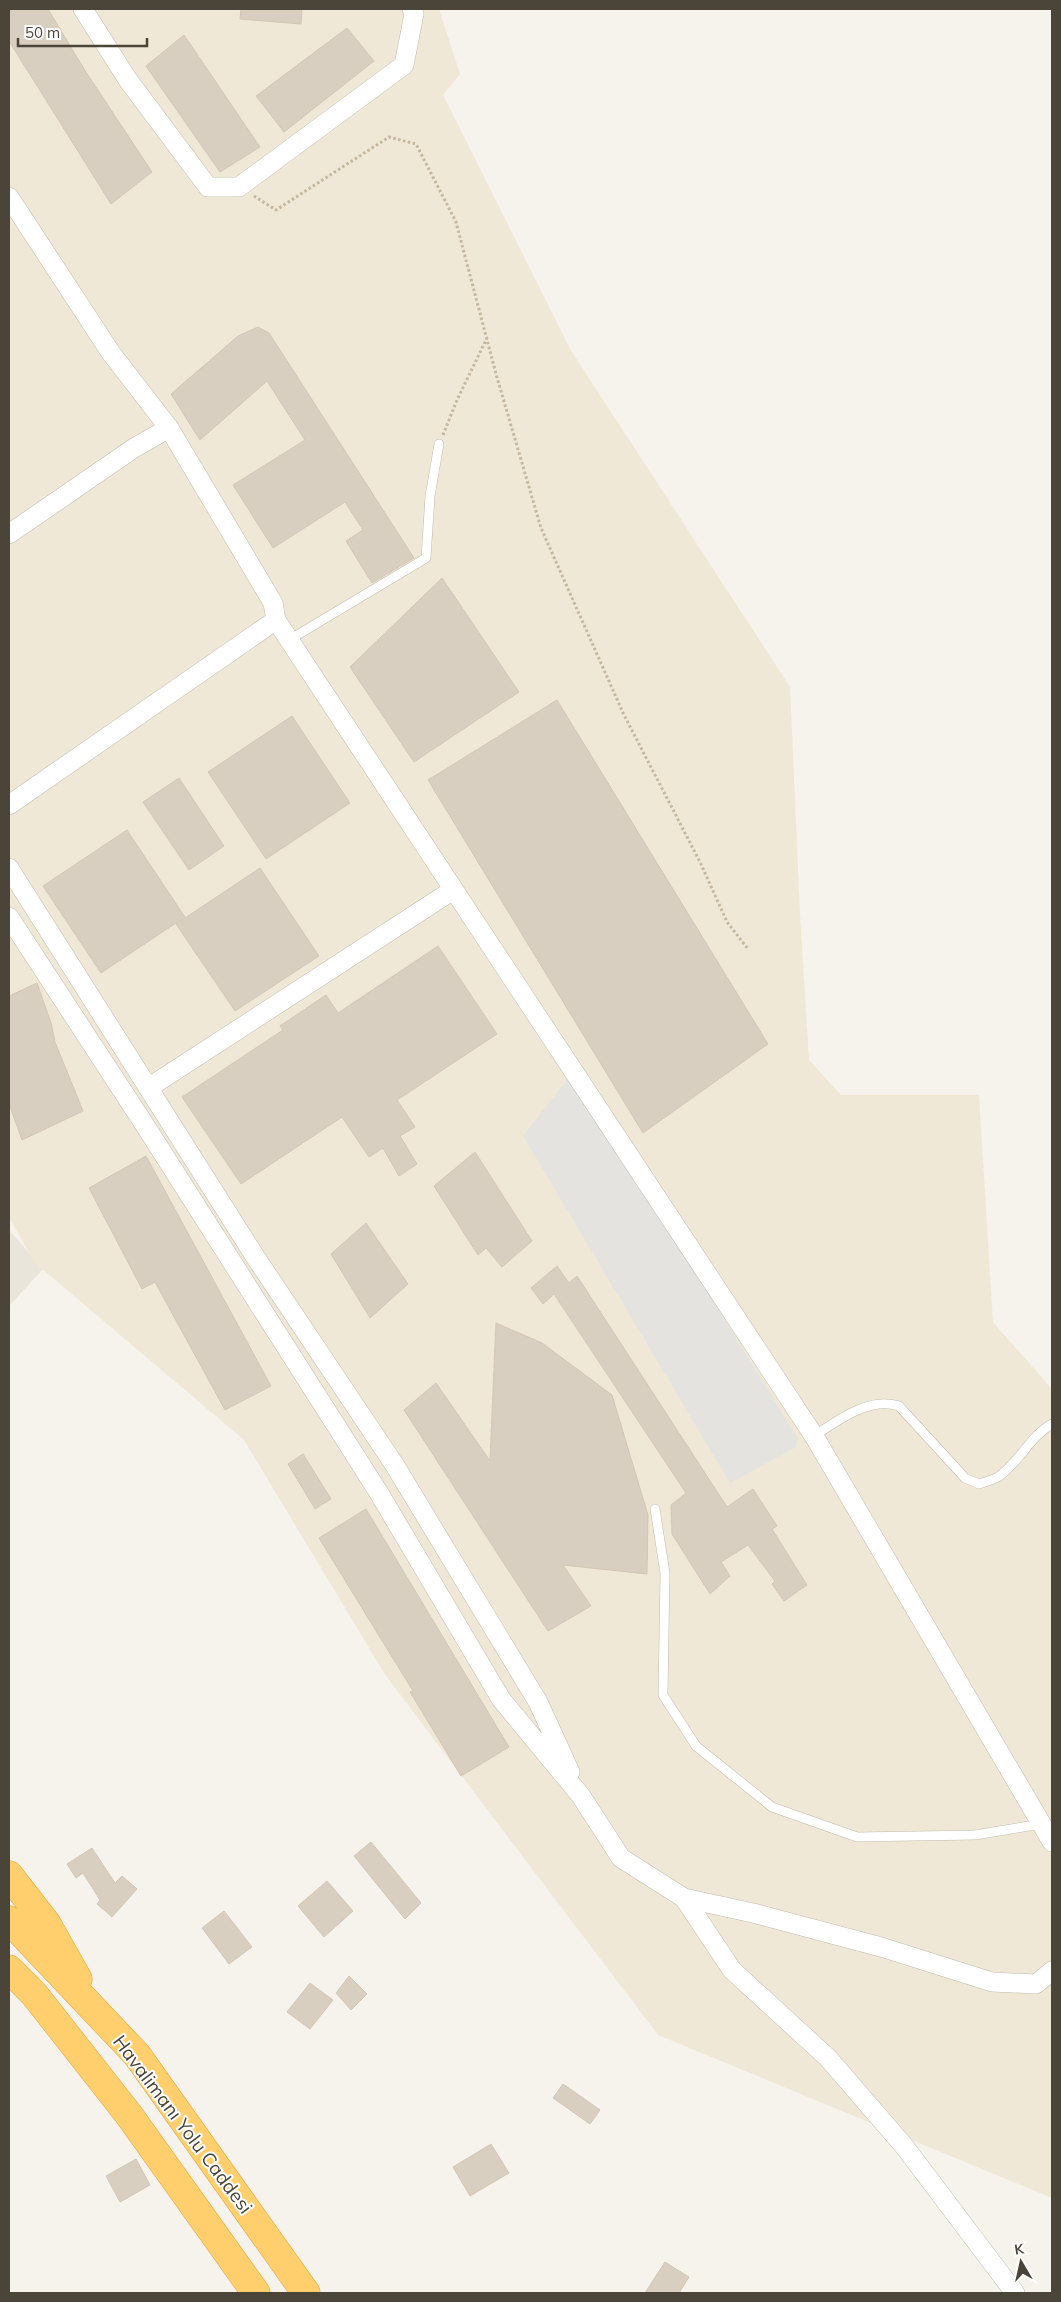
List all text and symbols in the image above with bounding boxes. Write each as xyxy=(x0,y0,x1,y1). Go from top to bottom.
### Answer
scale bar xyxy=(18,15,146,47)
text: 50 m xyxy=(25,23,60,42)
street label: Havalimanı Yolu Caddesi xyxy=(108,2030,258,2218)
north arrow xyxy=(996,2237,1046,2287)
text: K xyxy=(1013,2239,1026,2259)

